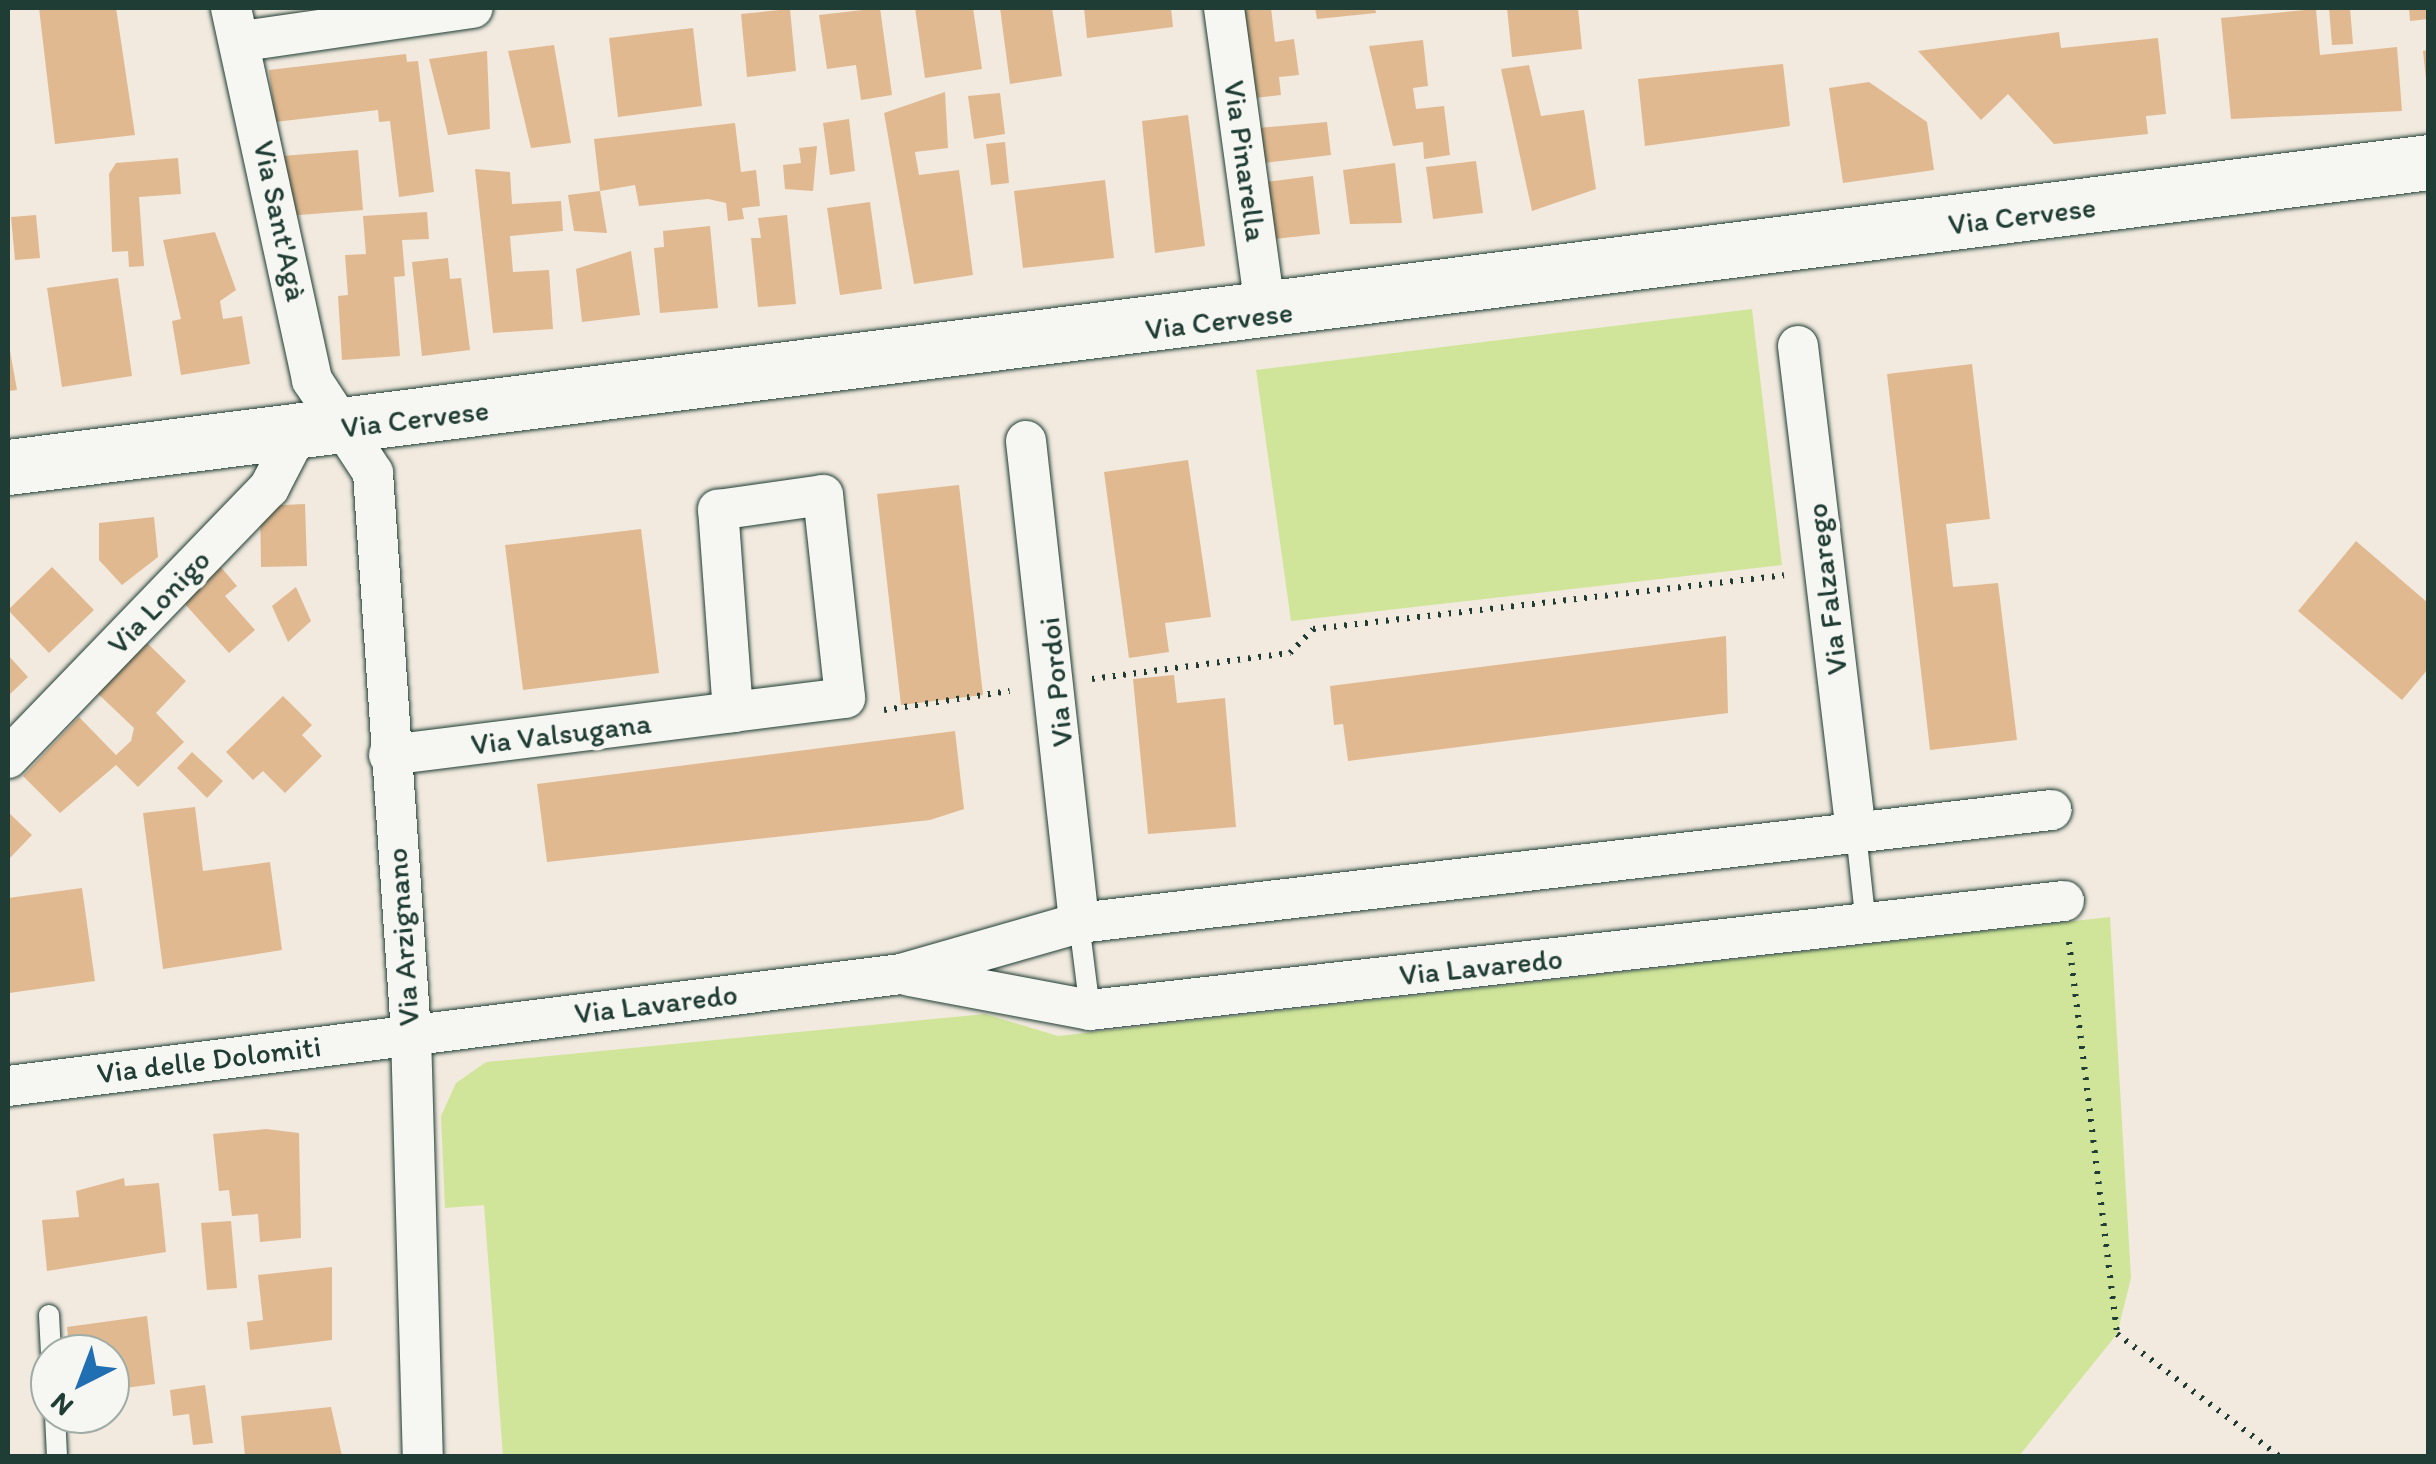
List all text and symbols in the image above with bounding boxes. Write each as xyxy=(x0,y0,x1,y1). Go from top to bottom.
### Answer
street label: Via Pinarella xyxy=(1216,78,1274,244)
street label: Via Sant'Agà xyxy=(245,137,315,305)
street label: Via Cervese xyxy=(1946,189,2098,243)
street label: Via Cervese xyxy=(1143,294,1295,348)
street label: Via Cervese xyxy=(339,392,491,446)
street label: Via Falzarego xyxy=(1799,502,1855,676)
street label: Via Lonigo xyxy=(100,542,218,662)
street label: Via Pordoi xyxy=(1031,616,1081,748)
street label: Via Valsugana xyxy=(469,705,653,763)
street label: Via Arzignano xyxy=(379,847,427,1027)
street label: Via Lavaredo xyxy=(1398,941,1564,993)
street label: Via Lavaredo xyxy=(573,976,739,1032)
street label: Via delle Dolomiti xyxy=(95,1028,323,1092)
north arrow xyxy=(30,1334,130,1434)
text: N xyxy=(43,1386,80,1424)

